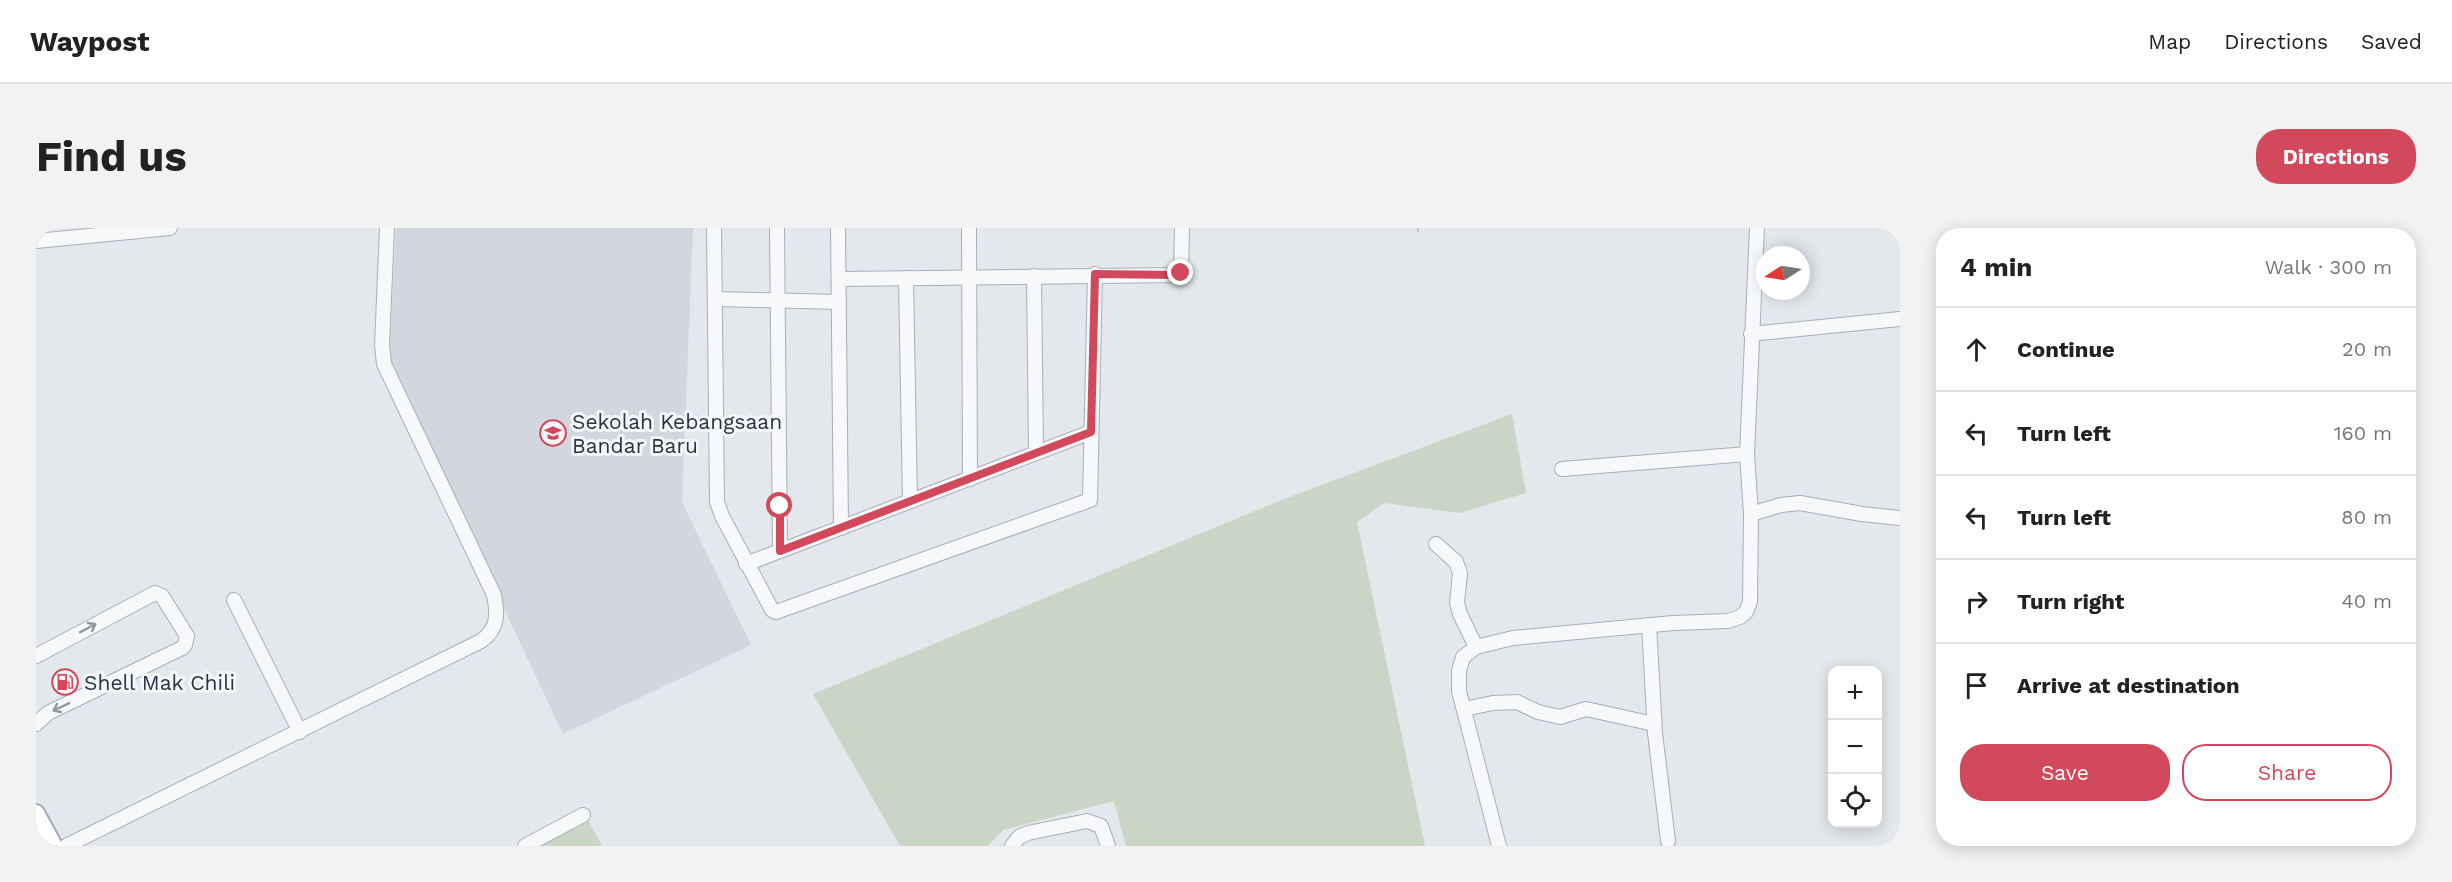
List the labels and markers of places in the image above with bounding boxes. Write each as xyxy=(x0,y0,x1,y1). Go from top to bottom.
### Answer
place label: Sekolah Kebangsaan Bandar Baru xyxy=(572,409,782,458)
school or university icon: Sekolah Kebangsaan Bandar Baru xyxy=(538,418,568,448)
fuel station icon: Shell Mak Chili xyxy=(50,667,80,697)
place label: Shell Mak Chili xyxy=(84,670,235,695)

